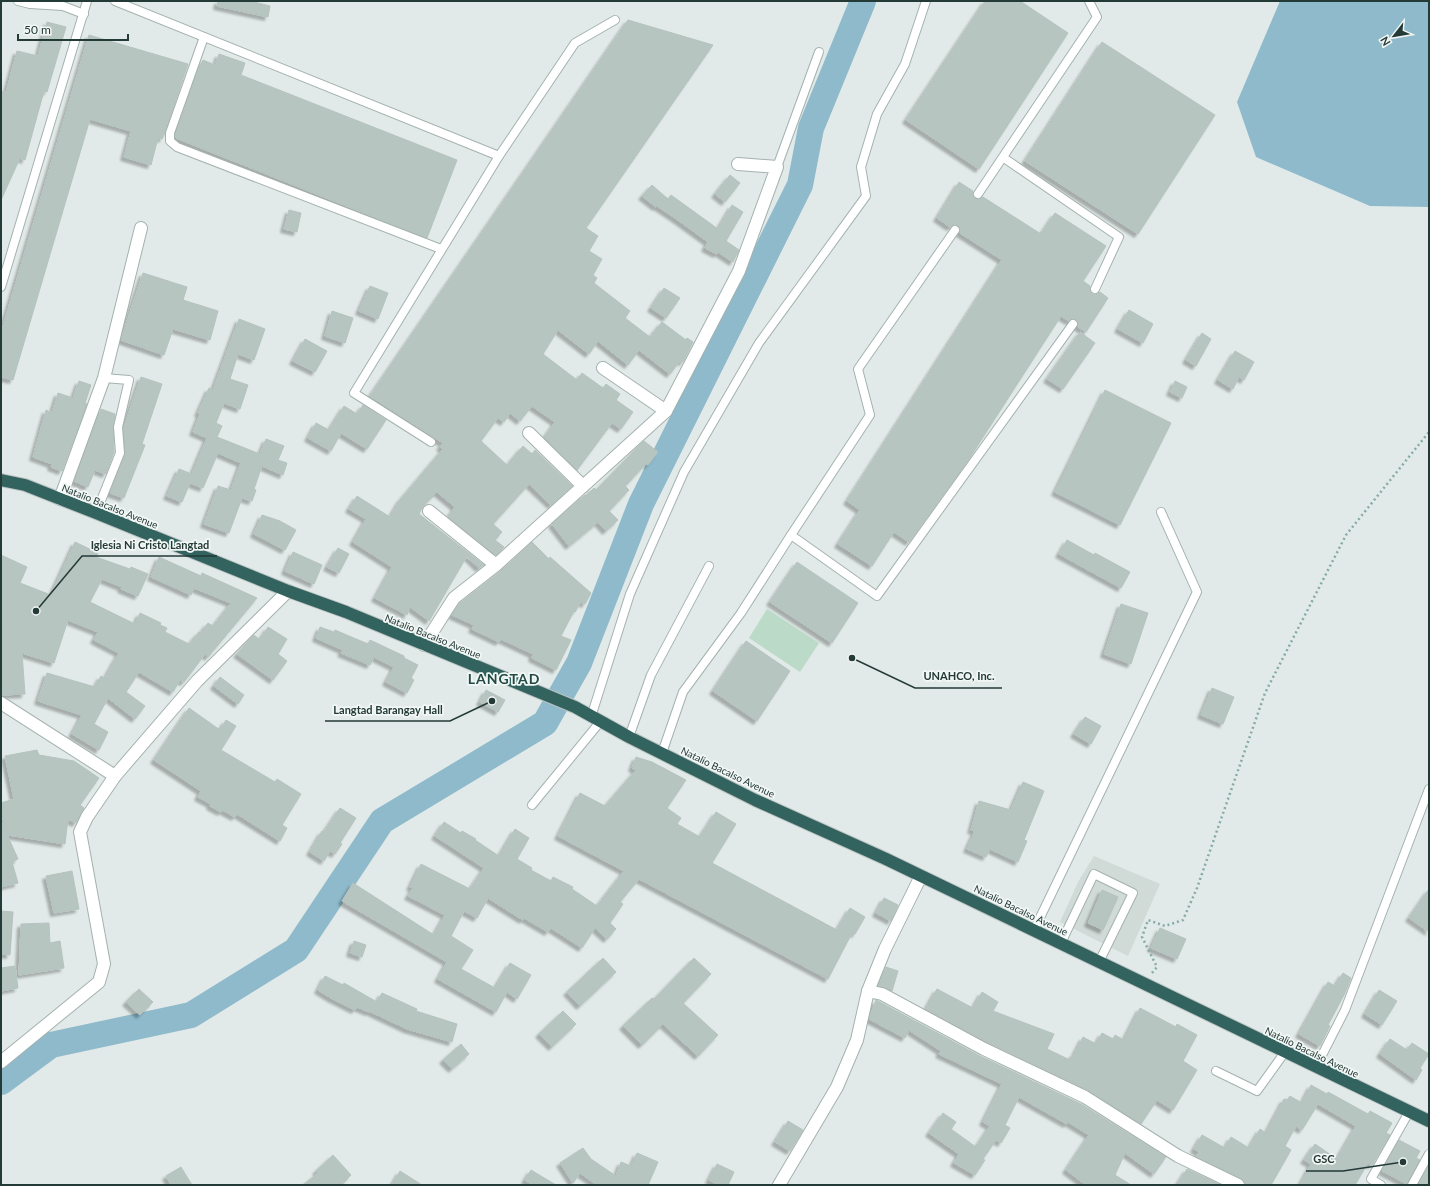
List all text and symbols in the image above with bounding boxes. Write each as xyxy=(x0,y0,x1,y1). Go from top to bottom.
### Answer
scale bar xyxy=(18,16,128,42)
north arrow xyxy=(1374,16,1414,56)
text: 50 m xyxy=(24,22,51,37)
text: N xyxy=(1377,34,1393,48)
street label: Natalio Bacalso Avenue xyxy=(60,481,160,531)
callout: Iglesia Ni Cristo Langtad xyxy=(82,533,217,556)
text: Iglesia Ni Cristo Langtad xyxy=(91,538,209,551)
street label: Natalio Bacalso Avenue xyxy=(383,611,483,661)
callout: UNAHCO, Inc. xyxy=(915,665,1002,688)
text: UNAHCO, Inc. xyxy=(923,669,995,682)
district label: LANGTAD xyxy=(468,670,540,687)
callout: Langtad Barangay Hall xyxy=(325,698,450,721)
text: Langtad Barangay Hall xyxy=(333,703,443,716)
street label: Natalio Bacalso Avenue xyxy=(679,744,777,800)
street label: Natalio Bacalso Avenue xyxy=(972,882,1070,938)
street label: Natalio Bacalso Avenue xyxy=(1263,1024,1361,1080)
callout: GSC xyxy=(1306,1148,1343,1171)
text: GSC xyxy=(1313,1152,1335,1165)

